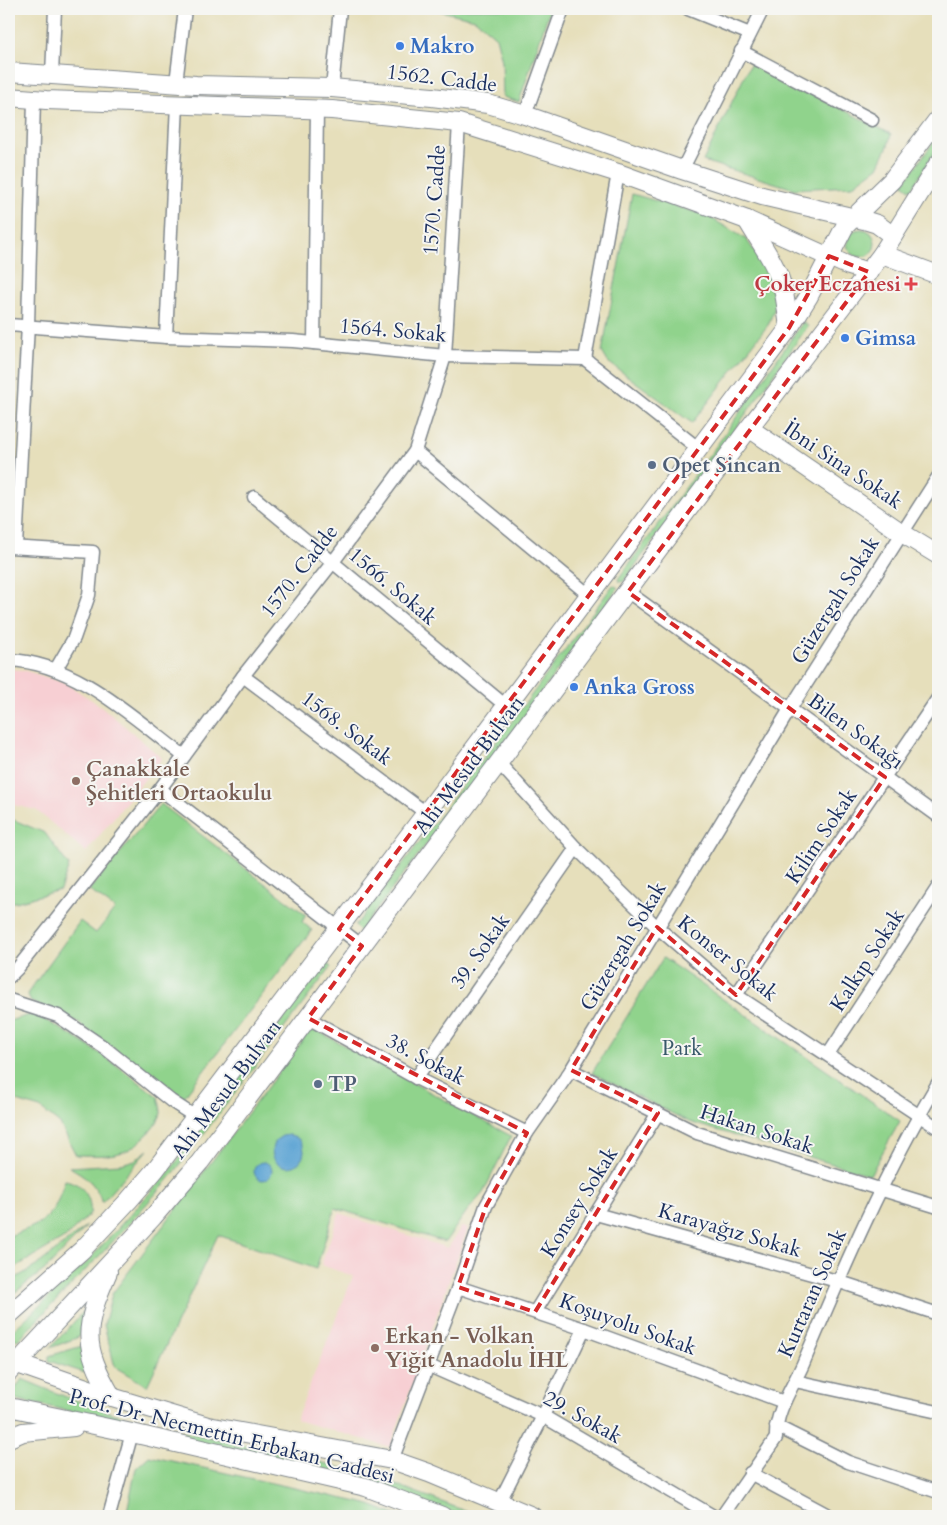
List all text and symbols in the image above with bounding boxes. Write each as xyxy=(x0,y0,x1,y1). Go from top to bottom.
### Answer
place label: Makro xyxy=(410,32,474,61)
marker: Makro xyxy=(394,40,406,52)
street label: 1562. Cadde xyxy=(385,57,499,100)
street label: 1570. Cadde xyxy=(416,144,453,256)
place label: Çoker Eczanesi xyxy=(754,270,901,299)
marker: Çoker Eczanesi xyxy=(905,278,917,290)
street label: 1564. Sokak xyxy=(338,311,448,350)
place label: Gimsa xyxy=(855,324,917,353)
marker: Gimsa xyxy=(839,332,851,344)
street label: İbni Sina Sokak xyxy=(777,415,909,517)
place label: Opet Sincan xyxy=(662,451,781,480)
marker: Opet Sincan xyxy=(646,459,658,471)
street label: 1570. Cadde xyxy=(254,519,345,624)
street label: Güzergah Sokak xyxy=(784,530,887,670)
street label: 1566. Sokak xyxy=(342,541,444,633)
place label: Anka Gross xyxy=(584,673,695,702)
marker: Anka Gross xyxy=(568,681,580,693)
street label: 1568. Sokak xyxy=(295,684,399,773)
street label: Bilen Sokağı xyxy=(802,687,910,776)
street label: Ahi Mesud Bulvarı xyxy=(408,690,531,841)
place label: Çanakkale Şehitleri Ortaokulu xyxy=(86,755,272,808)
marker: Çanakkale Şehitleri Ortaokulu xyxy=(70,775,82,787)
street label: Kilim Sokak xyxy=(779,782,865,890)
street label: Güzergah Sokak xyxy=(573,876,674,1016)
street label: Kalkıp Sokak xyxy=(823,902,912,1017)
street label: 39. Sokak xyxy=(444,907,517,995)
street label: Konser Sokak xyxy=(671,909,785,1009)
street label: Ahi Mesud Bulvarı xyxy=(165,1014,288,1165)
street label: 38. Sokak xyxy=(381,1026,471,1093)
park label: Park xyxy=(662,1034,703,1063)
place label: TP xyxy=(328,1070,357,1099)
marker: TP xyxy=(312,1078,324,1090)
street label: Hakan Sokak xyxy=(696,1097,818,1162)
street label: Konsey Sokak xyxy=(534,1141,625,1263)
street label: Karayağız Sokak xyxy=(655,1196,806,1265)
street label: Kurtaran Sokak xyxy=(771,1223,854,1362)
street label: Koşuyolu Sokak xyxy=(555,1286,701,1363)
place label: Erkan - Volkan Yiğit Anadolu İHL xyxy=(385,1322,569,1375)
marker: Erkan - Volkan Yiğit Anadolu İHL xyxy=(369,1342,381,1354)
street label: Prof. Dr. Necmettin Erbakan Caddesi xyxy=(66,1382,398,1491)
street label: 29. Sokak xyxy=(538,1384,628,1451)

